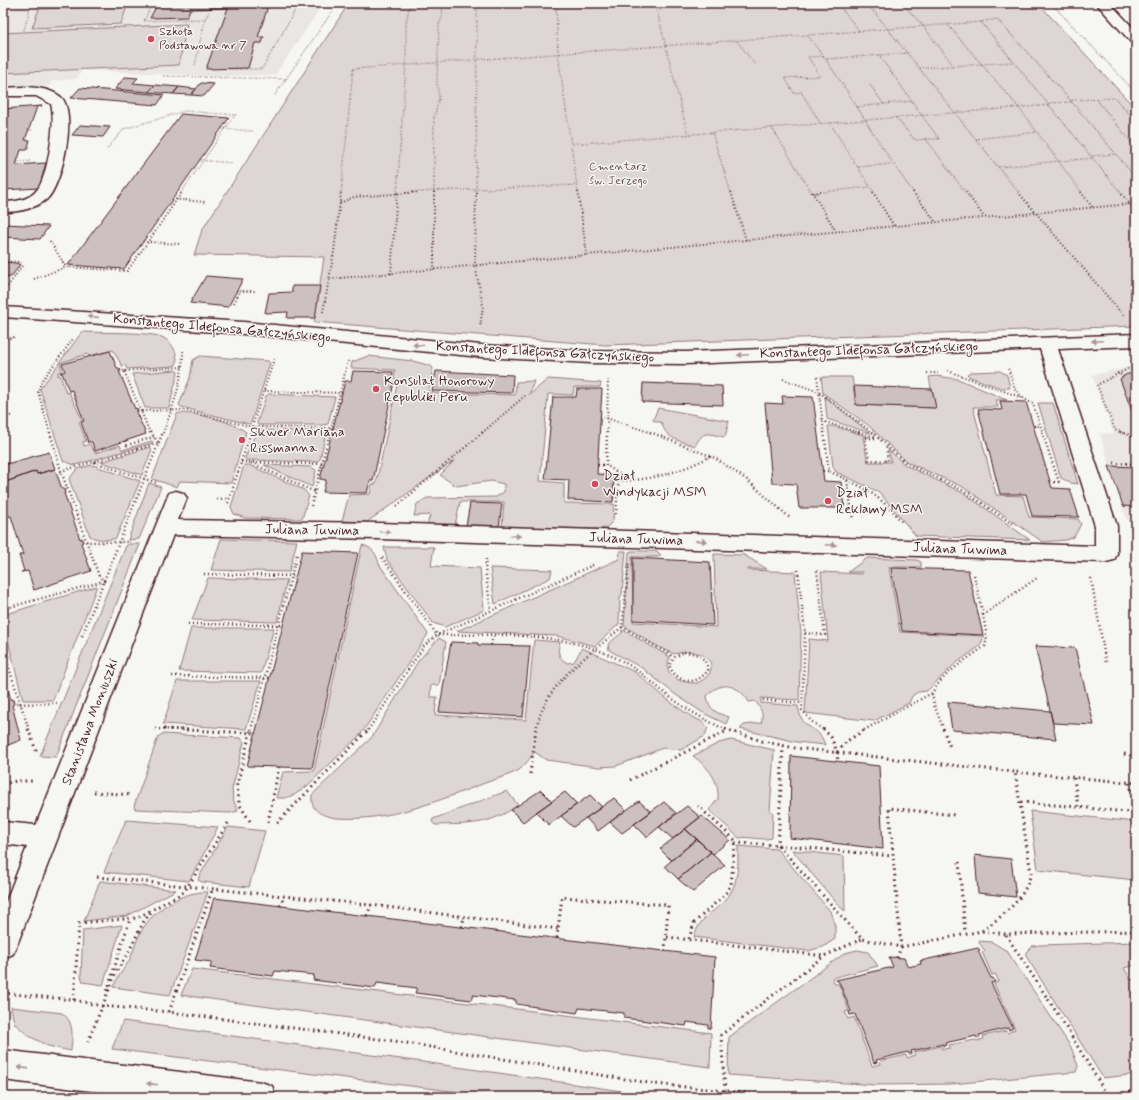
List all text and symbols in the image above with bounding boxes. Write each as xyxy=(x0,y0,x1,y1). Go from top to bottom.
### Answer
place label: Szkoła Podstawowa nr 7 xyxy=(159,24,247,54)
marker: Szkoła Podstawowa nr 7 xyxy=(146,34,156,44)
park label: Cmentarz św. Jerzego xyxy=(589,159,648,189)
street label: Konstantego Ildefonsa Gałczyńskiego xyxy=(112,310,332,348)
one-way arrow xyxy=(87,314,99,321)
street label: Konstantego Ildefonsa Gałczyńskiego xyxy=(435,337,655,369)
street label: Konstantego Ildefonsa Gałczyńskiego xyxy=(760,337,979,365)
one-way arrow xyxy=(1090,338,1103,344)
one-way arrow xyxy=(412,342,424,348)
one-way arrow xyxy=(737,352,749,359)
place label: Konsulat Honorowy Republiki Peru xyxy=(384,372,494,406)
marker: Konsulat Honorowy Republiki Peru xyxy=(371,384,381,394)
place label: Skwer Mariana Rissmanna xyxy=(250,423,345,457)
marker: Skwer Mariana Rissmanna xyxy=(237,435,247,445)
place label: Dział Windykacji MSM xyxy=(603,467,706,501)
marker: Dział Windykacji MSM xyxy=(590,479,600,489)
place label: Dział Reklamy MSM xyxy=(836,484,923,518)
marker: Dział Reklamy MSM xyxy=(823,496,833,506)
street label: Juliana Tuwima xyxy=(265,520,360,540)
one-way arrow xyxy=(379,528,391,535)
street label: Juliana Tuwima xyxy=(588,528,684,550)
one-way arrow xyxy=(509,532,521,539)
one-way arrow xyxy=(695,538,708,544)
street label: Juliana Tuwima xyxy=(912,538,1008,560)
one-way arrow xyxy=(825,542,837,549)
street label: Stanisława Moniuszki xyxy=(58,656,122,788)
one-way arrow xyxy=(17,1065,29,1071)
one-way arrow xyxy=(146,1081,158,1087)

